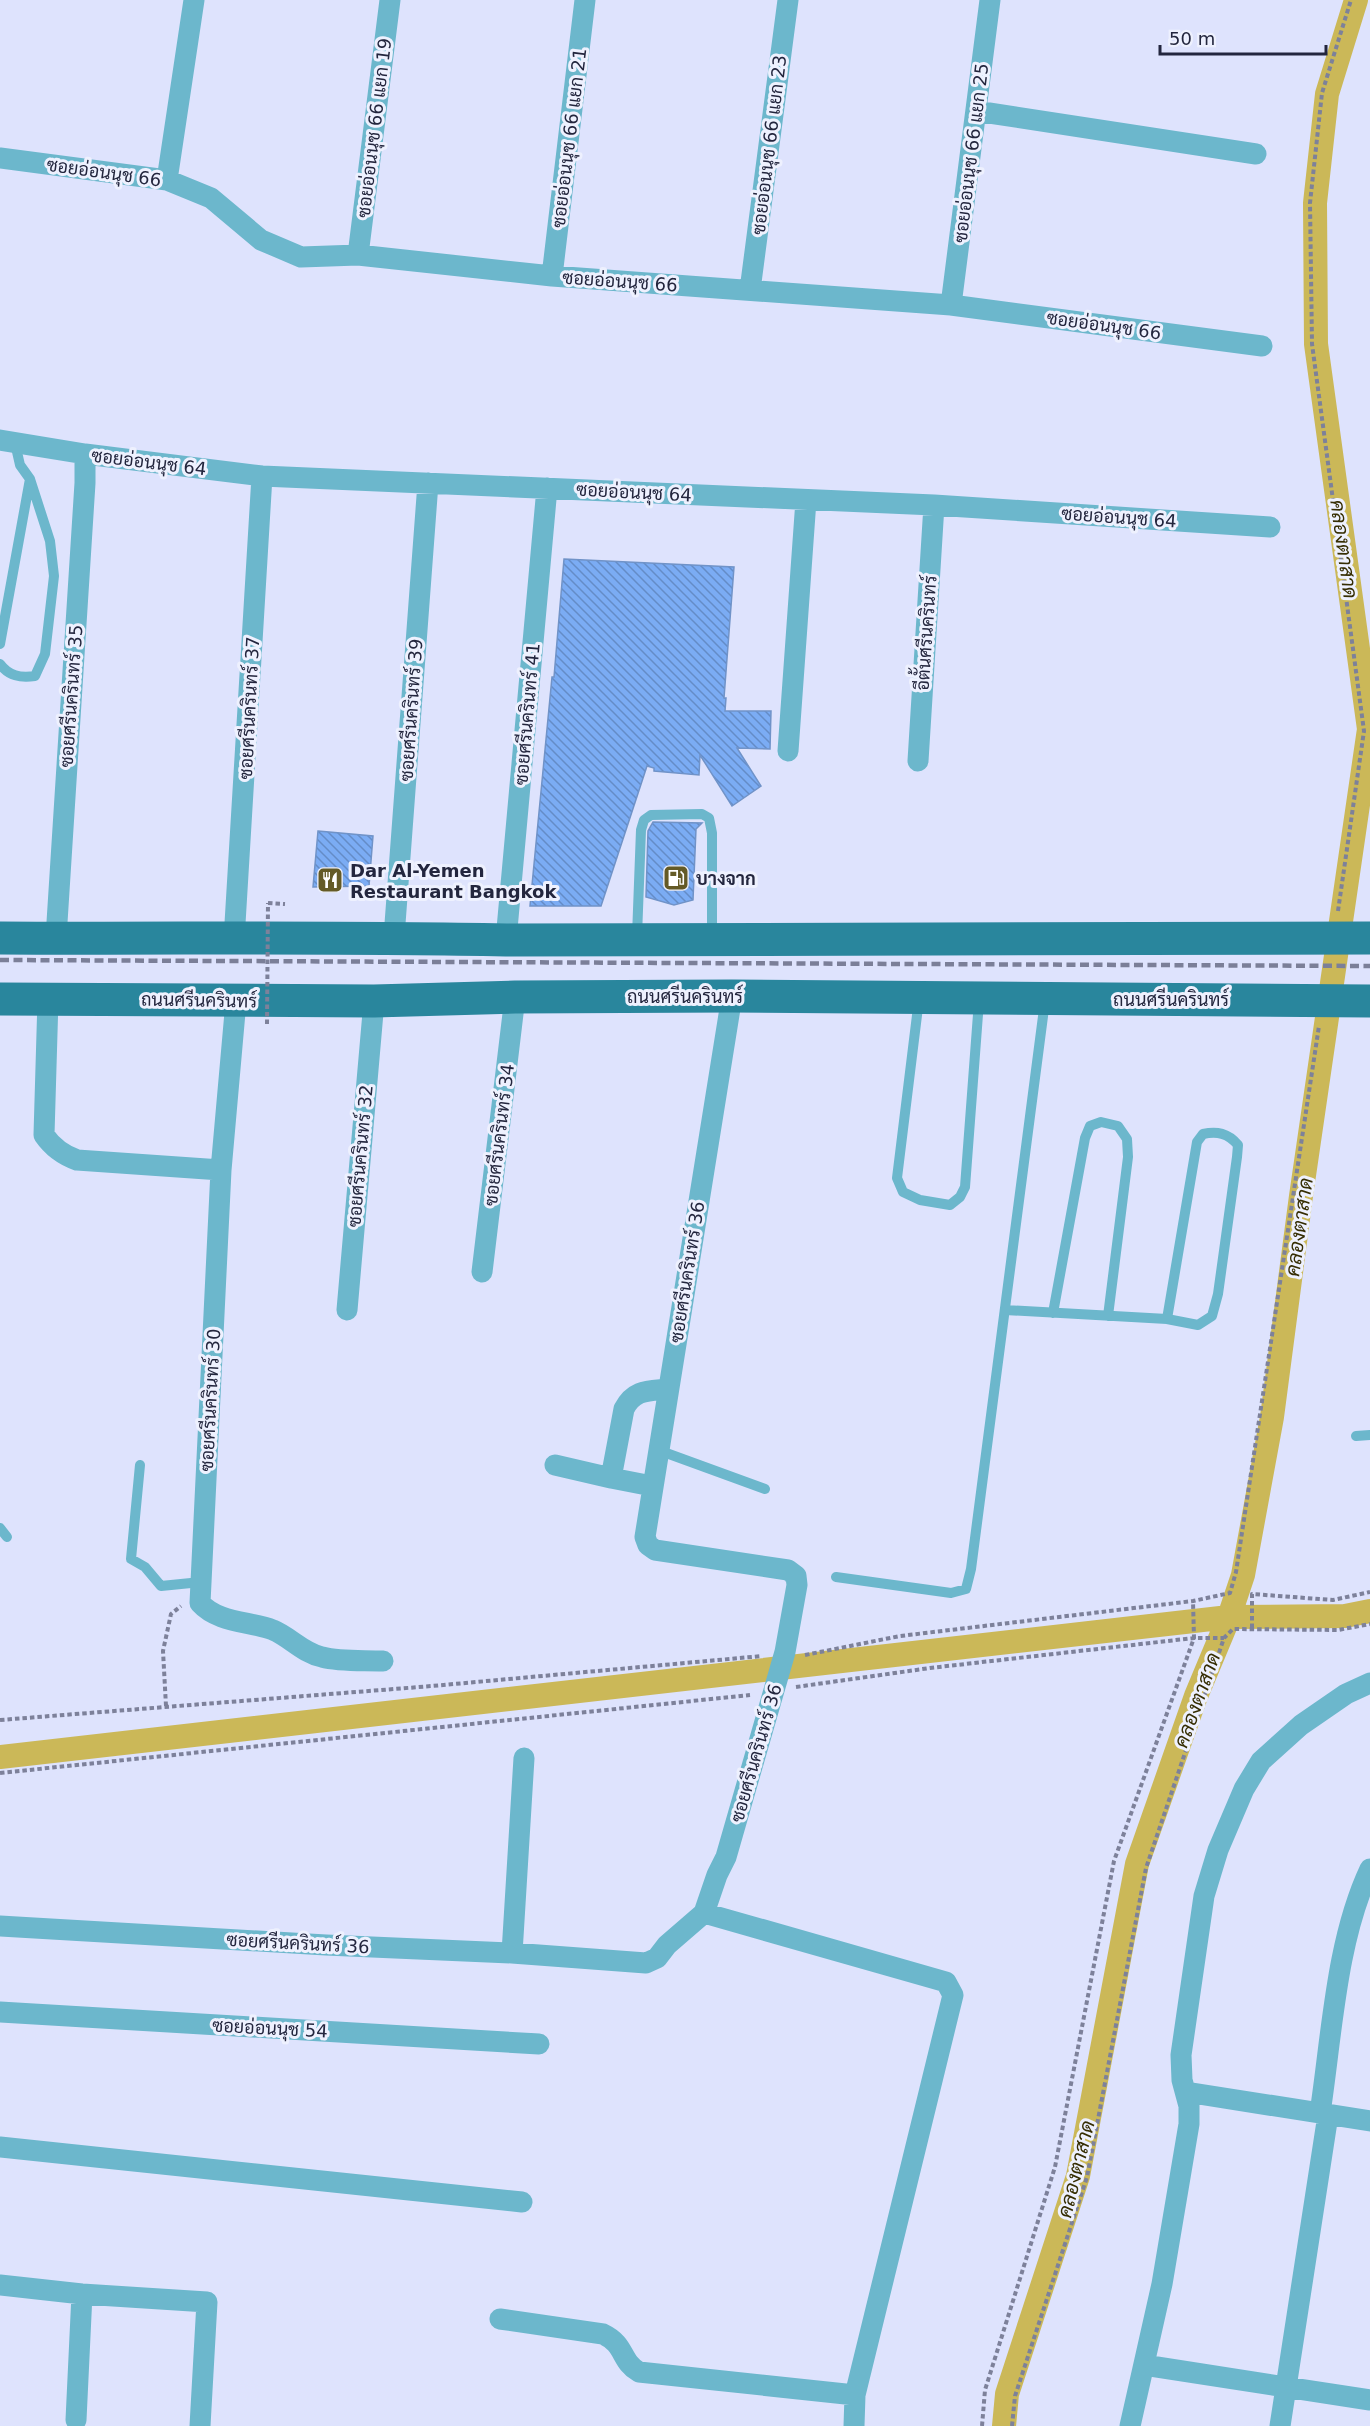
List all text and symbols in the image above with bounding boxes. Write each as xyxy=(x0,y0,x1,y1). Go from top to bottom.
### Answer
scale bar xyxy=(1160,18,1326,56)
text: 50 m xyxy=(1169,28,1215,49)
street label: ซอยอ่อนนุช 66 แยก 19 xyxy=(352,37,397,219)
street label: ซอยอ่อนนุช 66 แยก 21 xyxy=(547,47,592,229)
street label: ซอยอ่อนนุช 66 แยก 23 xyxy=(747,54,792,236)
street label: ซอยอ่อนนุช 66 แยก 25 xyxy=(949,62,994,244)
street label: ซอยอ่อนนุช 66 xyxy=(45,153,163,192)
street label: ซอยอ่อนนุช 66 xyxy=(561,265,678,298)
street label: ซอยอ่อนนุช 66 xyxy=(1045,306,1163,345)
street label: ซอยอ่อนนุช 64 xyxy=(90,444,208,481)
street label: ซอยอ่อนนุช 64 xyxy=(576,477,692,508)
water label: คลองตาสาด xyxy=(1325,498,1363,600)
street label: ซอยอ่อนนุช 64 xyxy=(1060,501,1177,534)
street label: อีตั้นศรีนครินทร์ xyxy=(907,574,941,691)
street label: ซอยศรีนครินทร์ 35 xyxy=(54,624,86,768)
street label: ซอยศรีนครินทร์ 37 xyxy=(233,636,263,780)
street label: ซอยศรีนครินทร์ 39 xyxy=(394,638,426,782)
street label: ซอยศรีนครินทร์ 41 xyxy=(508,642,544,786)
place label: Dar Al-Yemen Restaurant Bangkok xyxy=(350,860,557,902)
fuel station icon: บางจาก xyxy=(661,863,691,893)
restaurant icon: Dar Al-Yemen Restaurant Bangkok xyxy=(315,865,345,895)
place label: บางจาก xyxy=(696,868,756,889)
street label: ถนนศรีนครินทร์ xyxy=(627,984,743,1007)
street label: ถนนศรีนครินทร์ xyxy=(141,986,257,1012)
street label: ถนนศรีนครินทร์ xyxy=(1113,987,1229,1010)
street label: ซอยศรีนครินทร์ 34 xyxy=(478,1062,518,1207)
street label: ซอยศรีนครินทร์ 32 xyxy=(341,1084,377,1228)
water label: คลองตาสาด xyxy=(1280,1176,1318,1278)
street label: ซอยศรีนครินทร์ 36 xyxy=(663,1199,709,1344)
street label: ซอยศรีนครินทร์ 30 xyxy=(194,1328,224,1472)
water label: คลองตาสาด xyxy=(1169,1649,1225,1751)
street label: ซอยศรีนครินทร์ 36 xyxy=(724,1681,786,1825)
street label: ซอยศรีนครินทร์ 36 xyxy=(226,1927,370,1957)
street label: ซอยอ่อนนุช 54 xyxy=(212,2013,328,2044)
water label: คลองตาสาด xyxy=(1052,2118,1100,2220)

